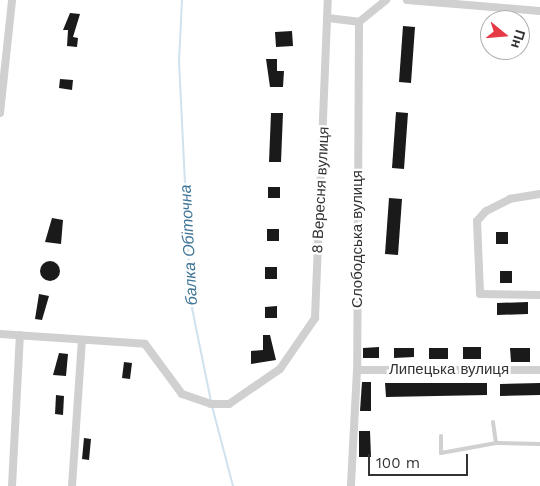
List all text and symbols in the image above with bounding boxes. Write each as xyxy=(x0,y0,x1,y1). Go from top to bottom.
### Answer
north arrow xyxy=(480,10,530,60)
text: Пн xyxy=(508,28,529,50)
street label: 8 Вересня вулиця xyxy=(309,126,333,254)
street label: Слободська вулиця xyxy=(349,170,367,308)
water label: балка Обіточна xyxy=(176,184,202,306)
street label: Липецька вулиця xyxy=(389,361,509,379)
scale bar xyxy=(370,444,470,476)
text: 100 m xyxy=(376,454,420,472)

